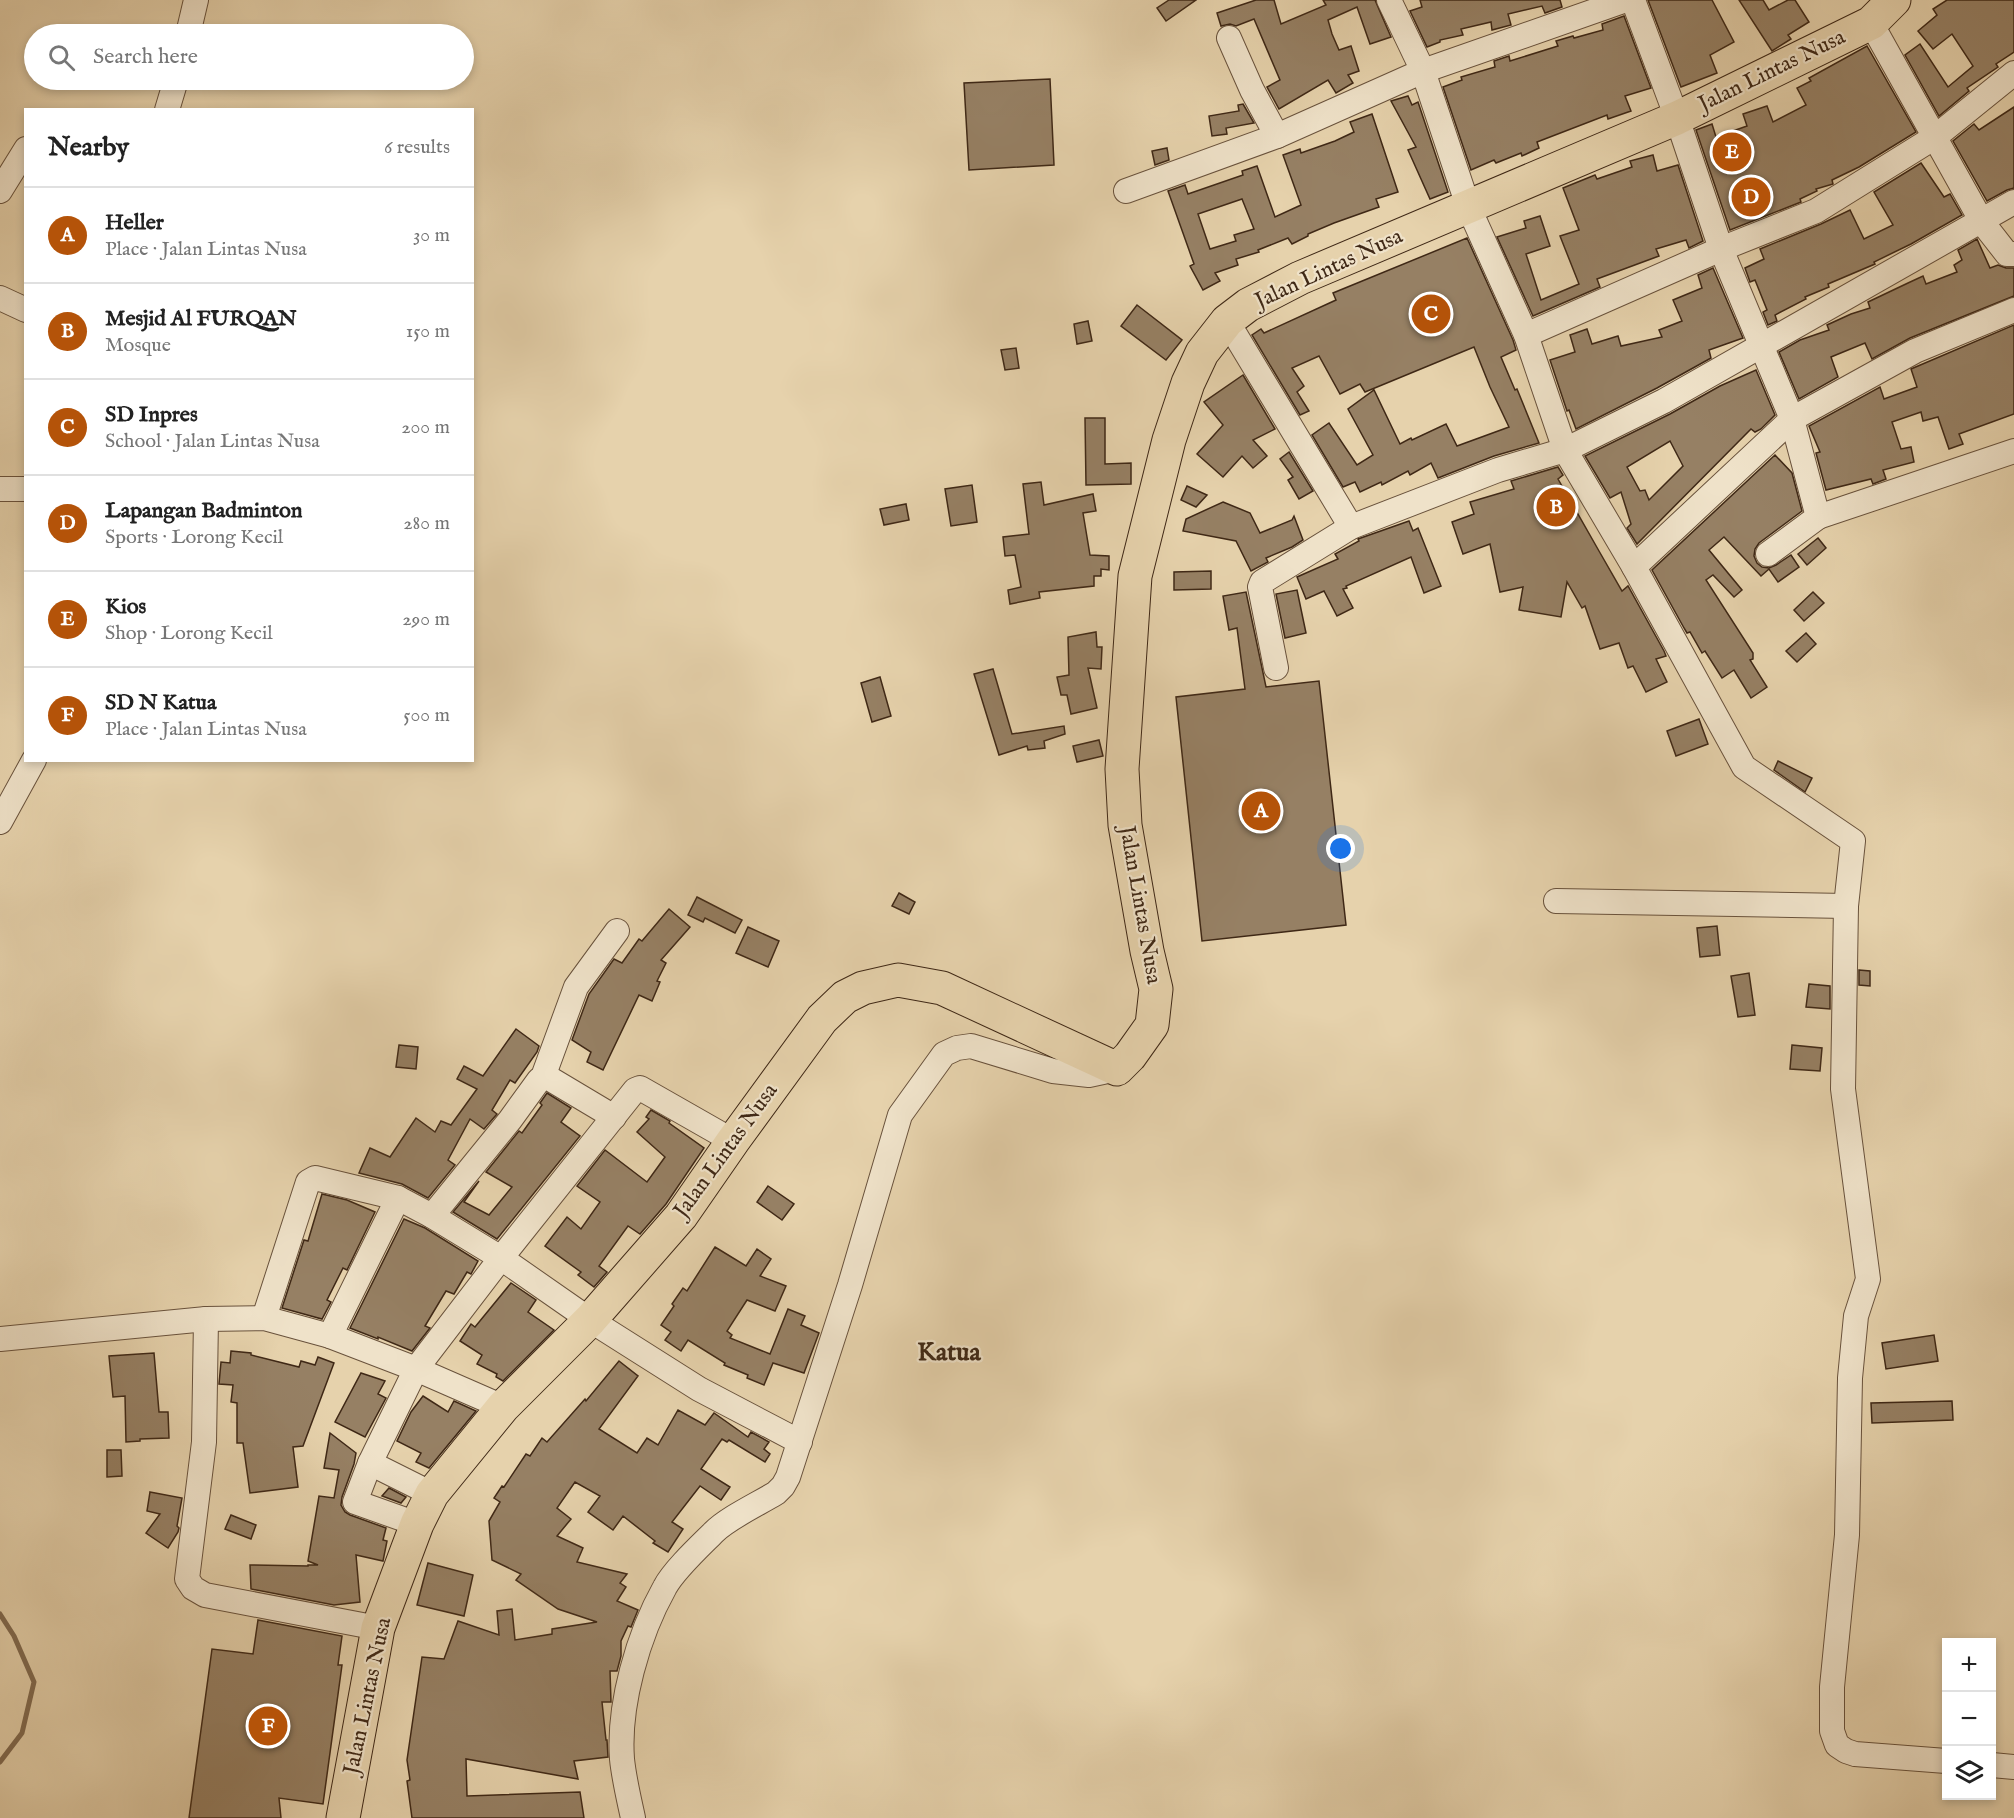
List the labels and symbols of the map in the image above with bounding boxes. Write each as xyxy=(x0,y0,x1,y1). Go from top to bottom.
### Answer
street label: Jalan Lintas Nusa xyxy=(1691,23,1850,120)
pin: E xyxy=(1712,130,1752,174)
pin: D xyxy=(1732,174,1770,220)
street label: Jalan Lintas Nusa xyxy=(1248,222,1408,317)
pin: C xyxy=(1412,292,1450,336)
pin: B xyxy=(1536,484,1576,530)
pin: A xyxy=(1242,788,1280,834)
street label: Jalan Lintas Nusa xyxy=(1112,821,1168,987)
your location xyxy=(1326,834,1355,863)
street label: Jalan Lintas Nusa xyxy=(666,1078,785,1226)
district label: Katua xyxy=(917,1336,982,1369)
street label: Jalan Lintas Nusa xyxy=(337,1614,398,1780)
pin: F xyxy=(248,1704,288,1748)

